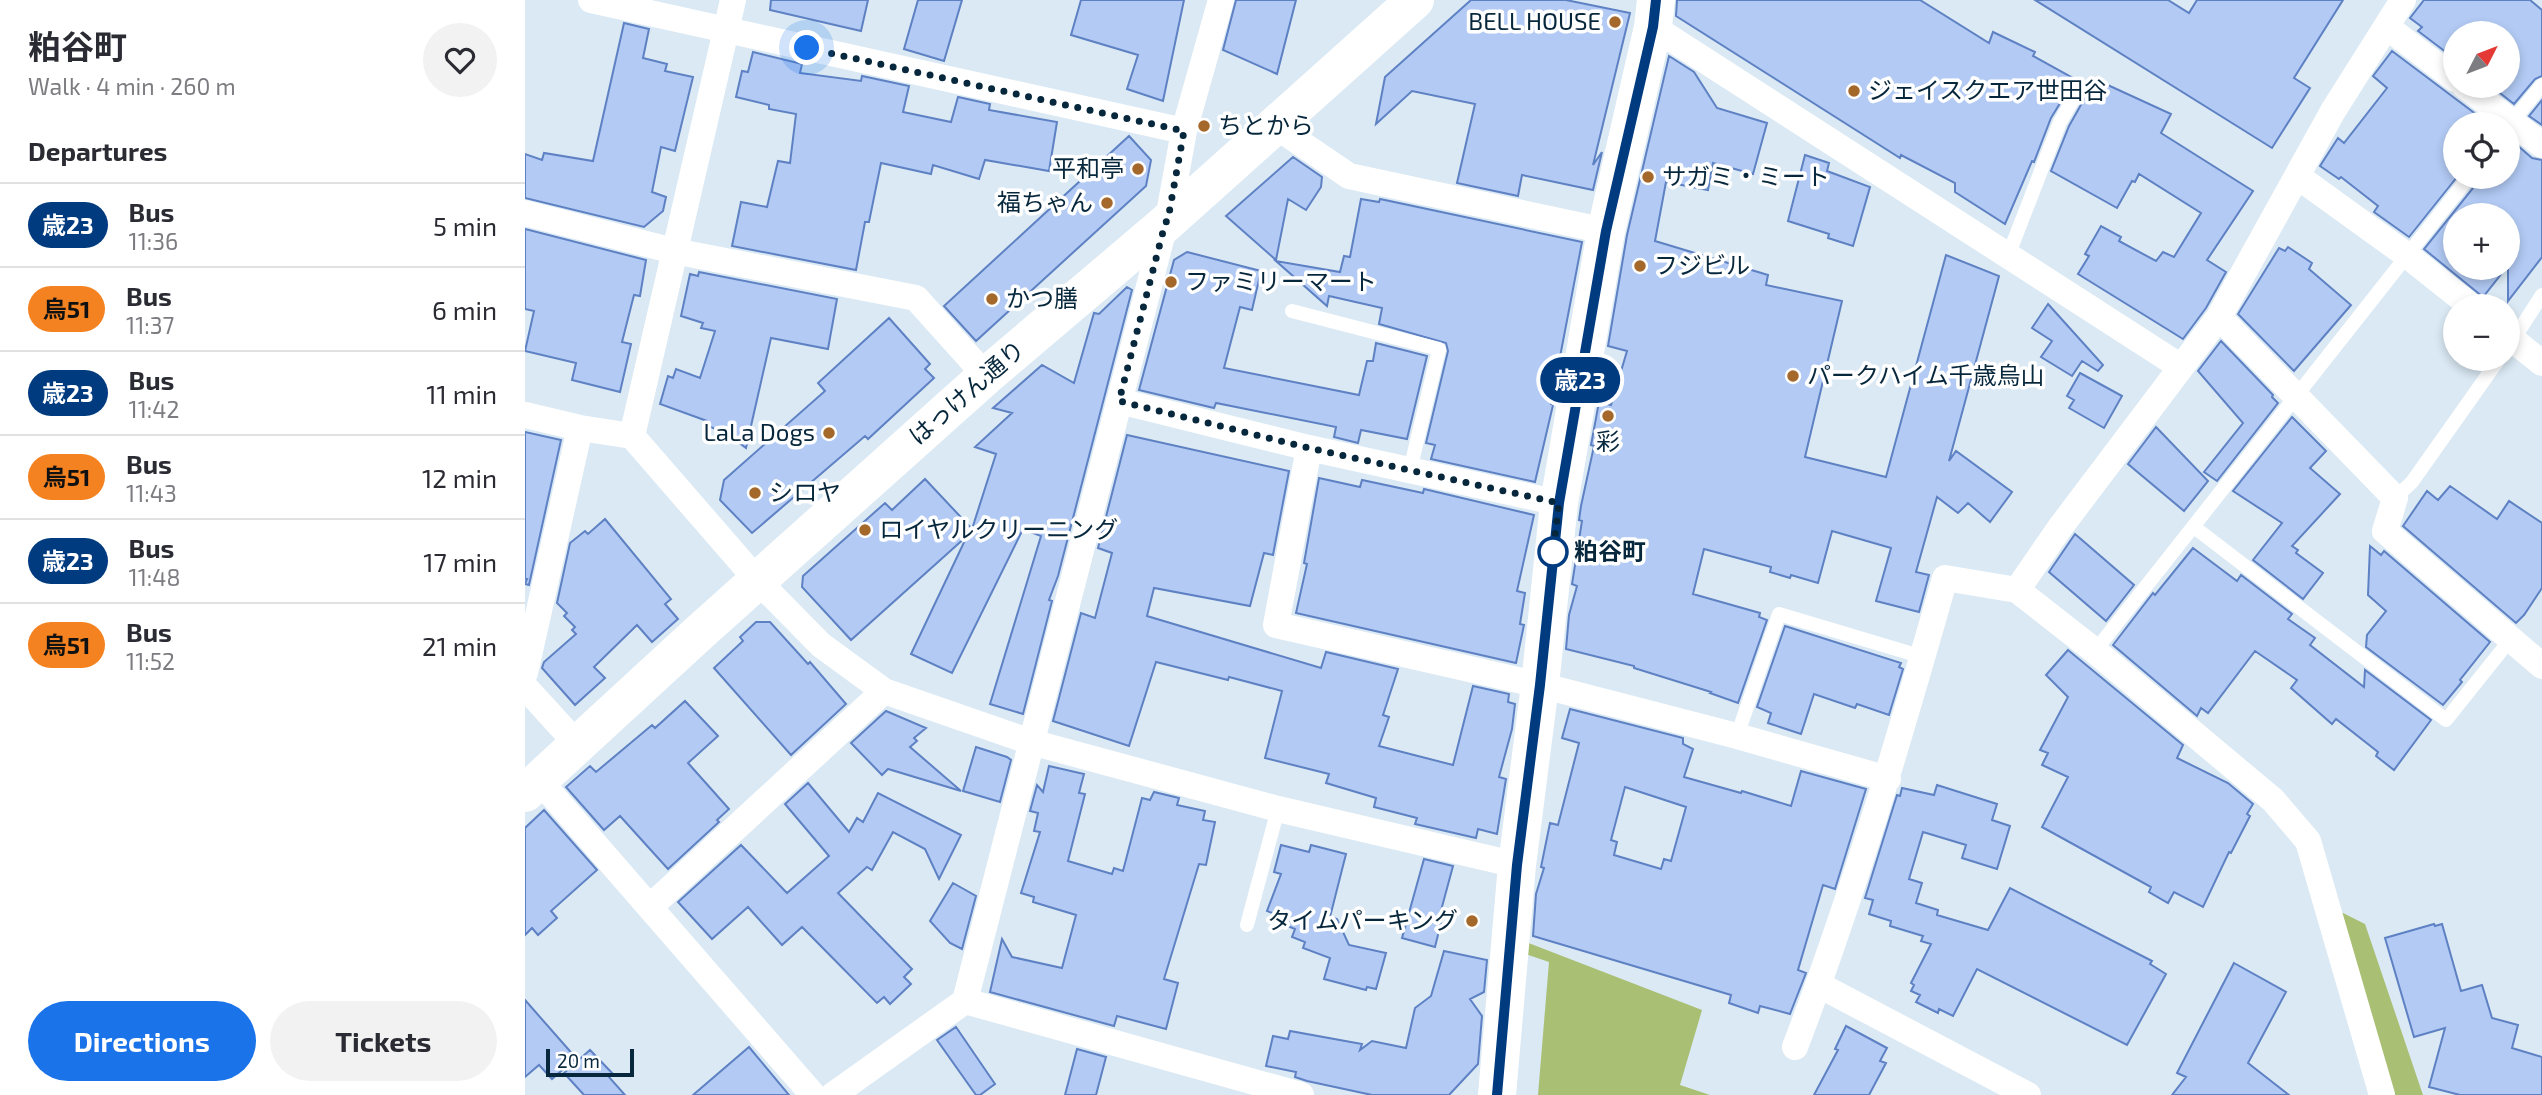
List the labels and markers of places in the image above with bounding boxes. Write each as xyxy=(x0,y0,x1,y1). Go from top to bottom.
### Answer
place label: BELL HOUSE xyxy=(1468,6,1601,35)
marker: BELL HOUSE xyxy=(1607,14,1623,30)
place label: ジェイスクエア世田谷 xyxy=(1868,75,2107,104)
marker: ジェイスクエア世田谷 xyxy=(1846,83,1862,99)
place label: ちとから xyxy=(1218,110,1314,139)
marker: ちとから xyxy=(1196,118,1212,134)
place label: 平和亭 xyxy=(1052,153,1124,182)
marker: 平和亭 xyxy=(1130,161,1146,177)
place label: サガミ・ミート xyxy=(1662,161,1830,190)
marker: サガミ・ミート xyxy=(1640,169,1656,185)
place label: 福ちゃん xyxy=(997,187,1093,216)
marker: 福ちゃん xyxy=(1099,195,1115,211)
place label: フジビル xyxy=(1654,250,1750,279)
marker: フジビル xyxy=(1632,258,1648,274)
place label: ファミリーマート xyxy=(1185,266,1377,295)
marker: ファミリーマート xyxy=(1163,274,1179,290)
place label: かつ膳 xyxy=(1006,283,1078,312)
marker: かつ膳 xyxy=(984,291,1000,307)
place label: パークハイム千歳烏山 xyxy=(1807,360,2045,389)
marker: パークハイム千歳烏山 xyxy=(1785,368,1801,384)
marker: 彩 xyxy=(1600,408,1616,424)
place label: LaLa Dogs xyxy=(703,417,815,446)
marker: LaLa Dogs xyxy=(821,425,837,441)
place label: 彩 xyxy=(1596,426,1620,455)
place label: シロヤ xyxy=(769,477,841,506)
marker: シロヤ xyxy=(747,485,763,501)
place label: ロイヤルクリーニング xyxy=(879,514,1118,543)
marker: ロイヤルクリーニング xyxy=(857,522,873,538)
place label: 粕谷町 xyxy=(1574,536,1646,565)
marker: 粕谷町 xyxy=(1538,537,1568,567)
place label: タイムパーキング xyxy=(1267,905,1458,934)
marker: タイムパーキング xyxy=(1464,913,1480,929)

